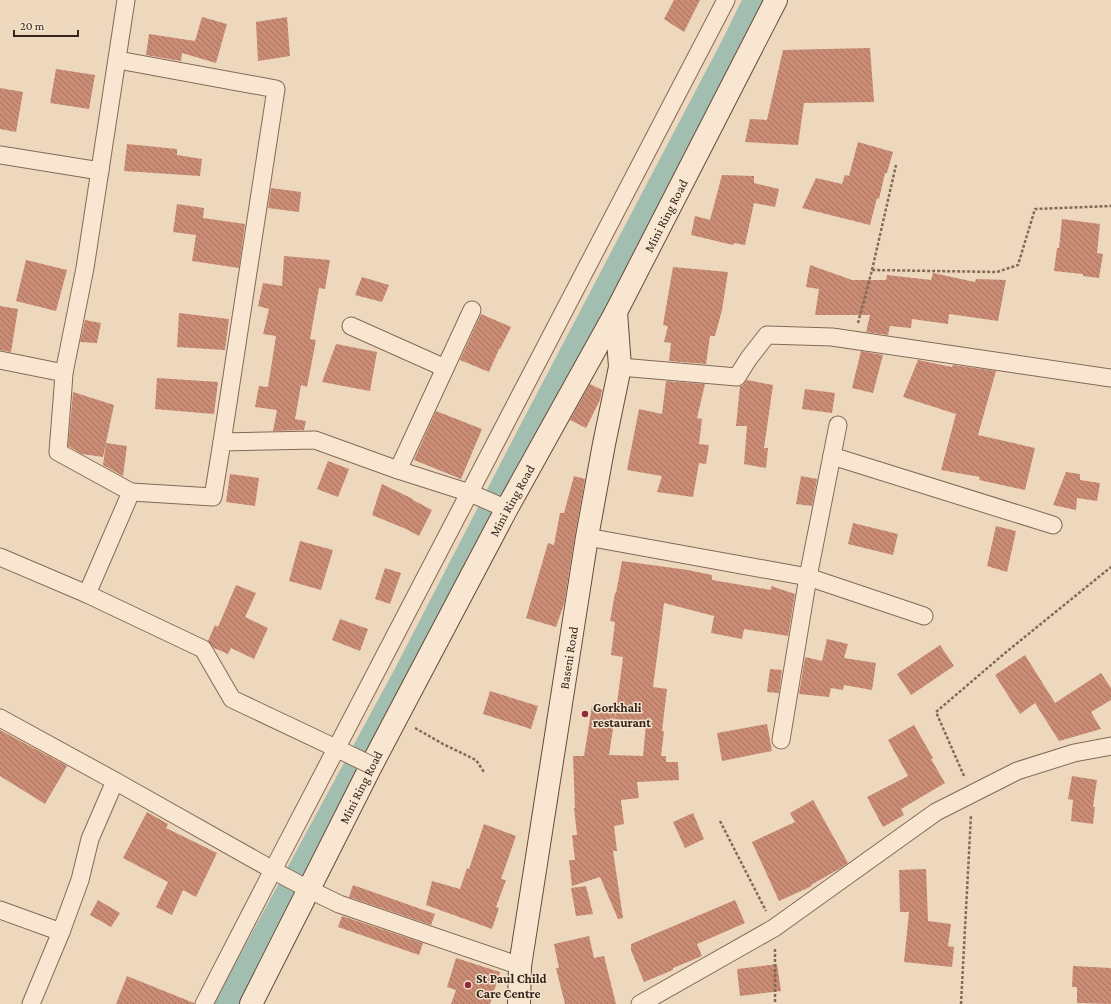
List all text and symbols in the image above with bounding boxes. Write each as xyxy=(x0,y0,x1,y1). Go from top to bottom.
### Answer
scale bar xyxy=(14,12,78,38)
text: 20 m xyxy=(20,19,45,33)
street label: Mini Ring Road xyxy=(641,177,691,255)
street label: Mini Ring Road xyxy=(486,462,538,539)
street label: Baseni Road xyxy=(556,625,581,690)
place label: Gorkhali restaurant xyxy=(593,700,651,730)
marker: Gorkhali restaurant xyxy=(580,709,590,719)
street label: Mini Ring Road xyxy=(336,748,386,826)
place label: St Paul Child Care Centre xyxy=(476,971,547,1001)
marker: St Paul Child Care Centre xyxy=(463,980,473,990)

